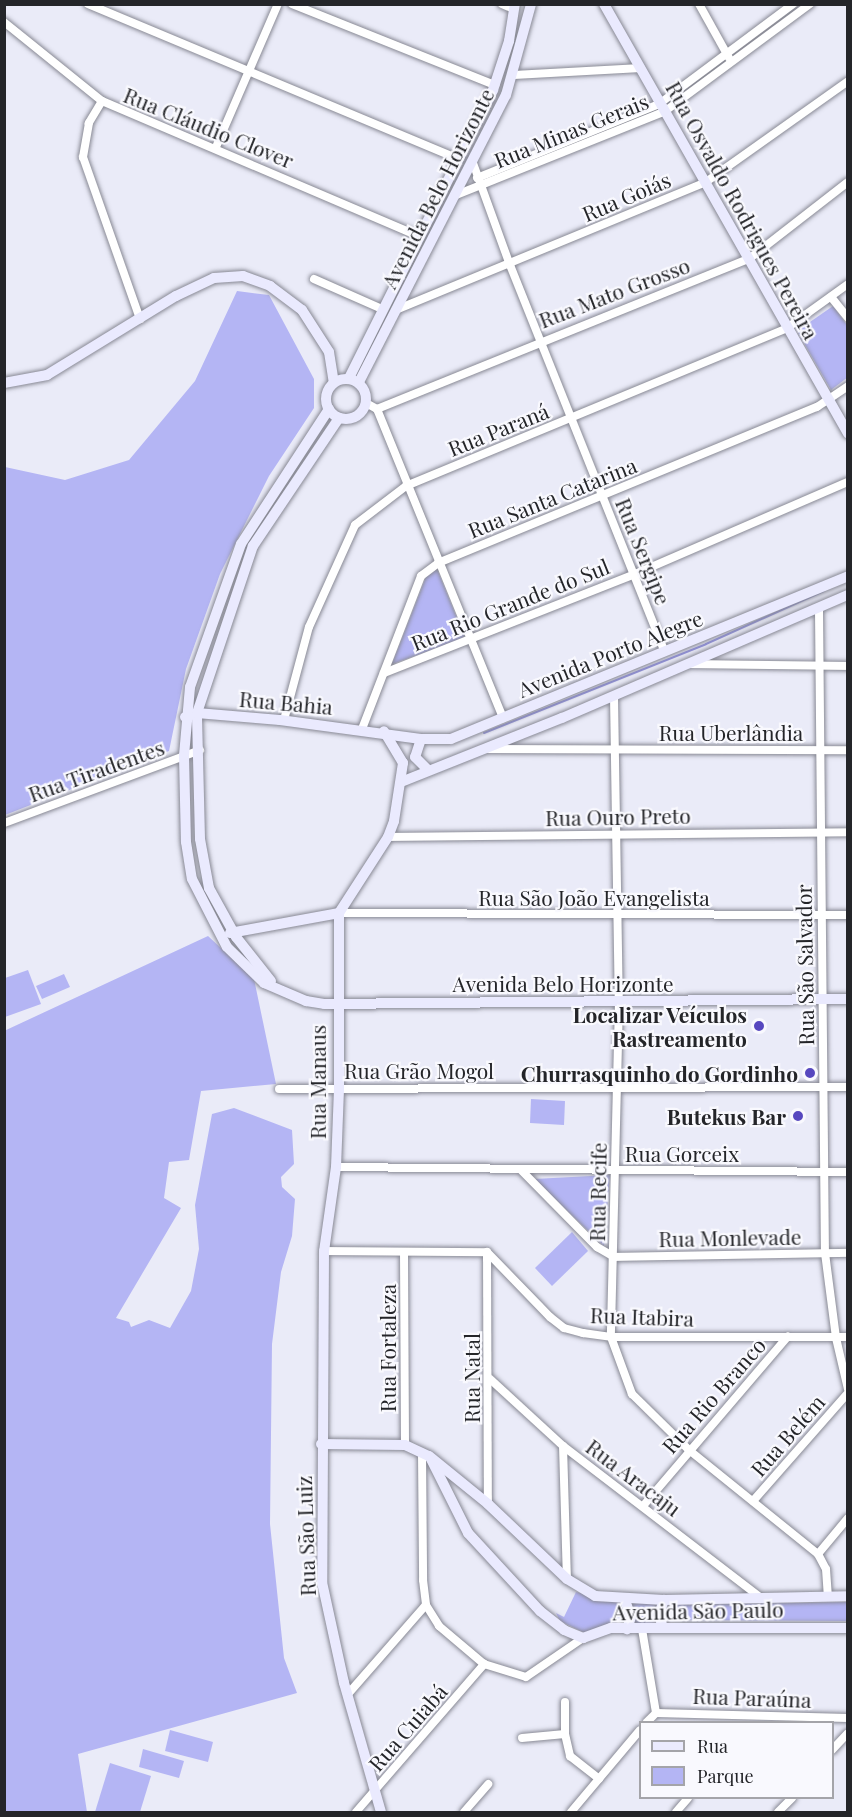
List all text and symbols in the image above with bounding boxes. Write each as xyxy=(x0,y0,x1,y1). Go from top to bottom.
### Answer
street label: Rua Osvaldo Rodrigues Pereira xyxy=(661,76,825,344)
street label: Rua Cláudio Clover xyxy=(120,81,298,173)
street label: Avenida Belo Horizonte xyxy=(376,84,498,292)
street label: Rua Minas Gerais xyxy=(490,88,652,172)
street label: Rua Goiás xyxy=(578,166,674,226)
street label: Rua Mato Grosso xyxy=(535,252,693,332)
street label: Rua Paraná xyxy=(444,397,552,461)
street label: Rua Santa Catarina xyxy=(464,452,640,542)
street label: Rua Sergipe xyxy=(611,494,677,608)
street label: Rua Rio Grande do Sul xyxy=(407,553,613,655)
street label: Avenida Porto Alegre xyxy=(514,604,706,702)
street label: Rua Bahia xyxy=(238,685,334,719)
street label: Rua Uberlândia xyxy=(659,719,803,745)
street label: Rua Tiradentes xyxy=(24,734,168,806)
street label: Rua Ouro Preto xyxy=(545,802,691,830)
street label: Rua São João Evangelista xyxy=(478,884,710,910)
street label: Rua São Salvador xyxy=(790,884,818,1046)
street label: Avenida Belo Horizonte xyxy=(452,970,674,996)
place label: Localizar Veículos Rastreamento xyxy=(571,1001,747,1051)
marker: Localizar Veículos Rastreamento xyxy=(752,1019,766,1033)
street label: Rua Manaus xyxy=(304,1025,330,1139)
street label: Rua Grão Mogol xyxy=(344,1057,494,1083)
place label: Churrasquinho do Gordinho xyxy=(521,1060,798,1086)
marker: Churrasquinho do Gordinho xyxy=(803,1066,817,1080)
place label: Butekus Bar xyxy=(667,1103,786,1129)
marker: Butekus Bar xyxy=(791,1109,805,1123)
street label: Rua Gorceix xyxy=(625,1140,739,1166)
street label: Rua Recife xyxy=(584,1142,610,1242)
street label: Rua Monlevade xyxy=(658,1223,802,1251)
street label: Rua Fortaleza xyxy=(374,1284,400,1412)
street label: Rua Itabira xyxy=(590,1302,694,1330)
street label: Rua Rio Branco xyxy=(656,1332,770,1458)
street label: Rua Natal xyxy=(458,1333,484,1423)
street label: Rua Belém xyxy=(745,1389,829,1481)
street label: Rua Aracaju xyxy=(581,1433,687,1521)
street label: Rua São Luiz xyxy=(290,1475,320,1597)
street label: Avenida São Paulo xyxy=(612,1596,784,1624)
street label: Rua Cuiabá xyxy=(362,1678,452,1776)
street label: Rua Paraúna xyxy=(692,1682,812,1712)
legend xyxy=(639,1721,834,1799)
text: Rua xyxy=(697,1734,728,1758)
text: Parque xyxy=(697,1764,754,1788)

